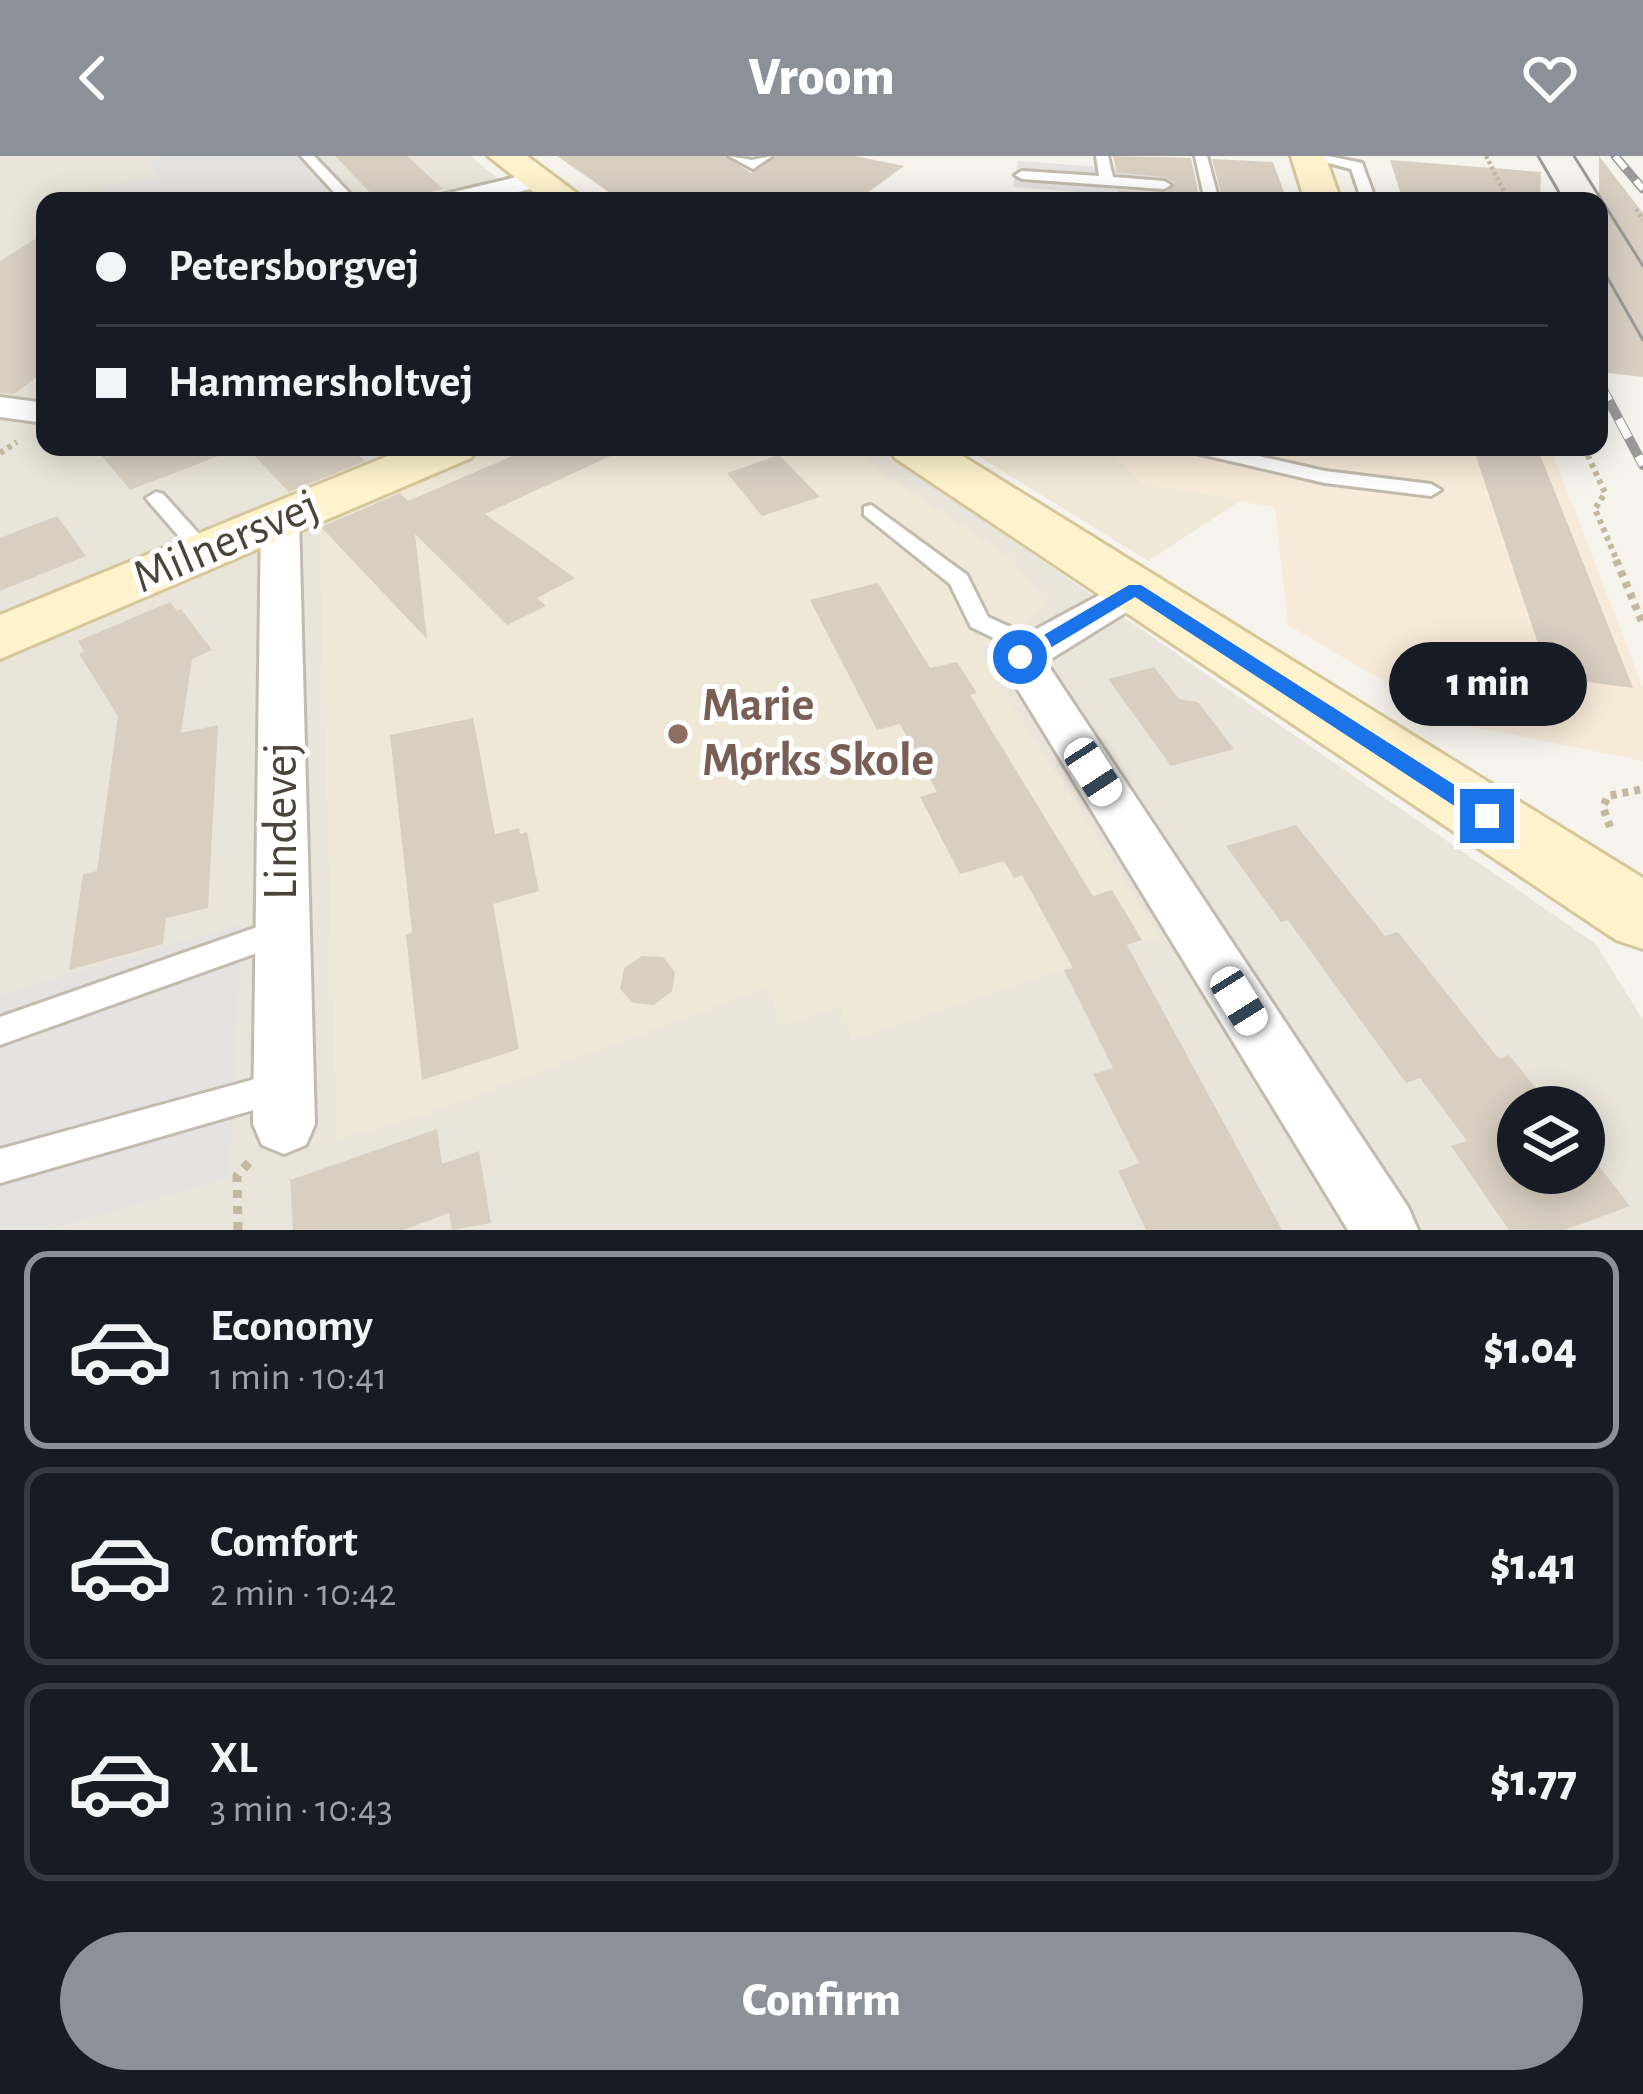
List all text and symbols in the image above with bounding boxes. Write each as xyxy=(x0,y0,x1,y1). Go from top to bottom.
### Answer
icon: back xyxy=(60,45,126,111)
icon: heart xyxy=(1517,45,1583,111)
text: Vroom xyxy=(748,51,895,105)
text: Petersborgvej xyxy=(168,244,419,289)
text: Hammersholtvej xyxy=(168,360,473,405)
street label: Milnersvej xyxy=(126,482,326,602)
route start xyxy=(993,630,1047,684)
callout: 1 min xyxy=(1388,642,1586,726)
text: 1 min xyxy=(1446,664,1530,703)
place label: Marie Mørks Skole xyxy=(702,682,934,785)
marker: Marie Mørks Skole xyxy=(665,721,691,747)
car xyxy=(1058,732,1128,812)
street label: Lindevej xyxy=(258,742,306,900)
route end xyxy=(1460,789,1514,843)
car xyxy=(1205,961,1273,1041)
map controls xyxy=(1497,1086,1605,1194)
button: layers xyxy=(1497,1086,1605,1194)
icon: car xyxy=(66,1296,174,1404)
text: Economy xyxy=(210,1304,373,1349)
text: $1.04 xyxy=(1483,1327,1577,1372)
text: 1 min · 10:41 xyxy=(210,1358,388,1397)
icon: car xyxy=(66,1512,174,1620)
text: Comfort xyxy=(210,1520,358,1565)
text: $1.41 xyxy=(1490,1543,1577,1588)
text: 2 min · 10:42 xyxy=(210,1574,396,1613)
icon: car xyxy=(66,1728,174,1836)
text: XL xyxy=(210,1736,258,1781)
text: $1.77 xyxy=(1490,1759,1577,1804)
text: 3 min · 10:43 xyxy=(210,1790,393,1829)
button: Confirm xyxy=(60,1932,1583,2070)

